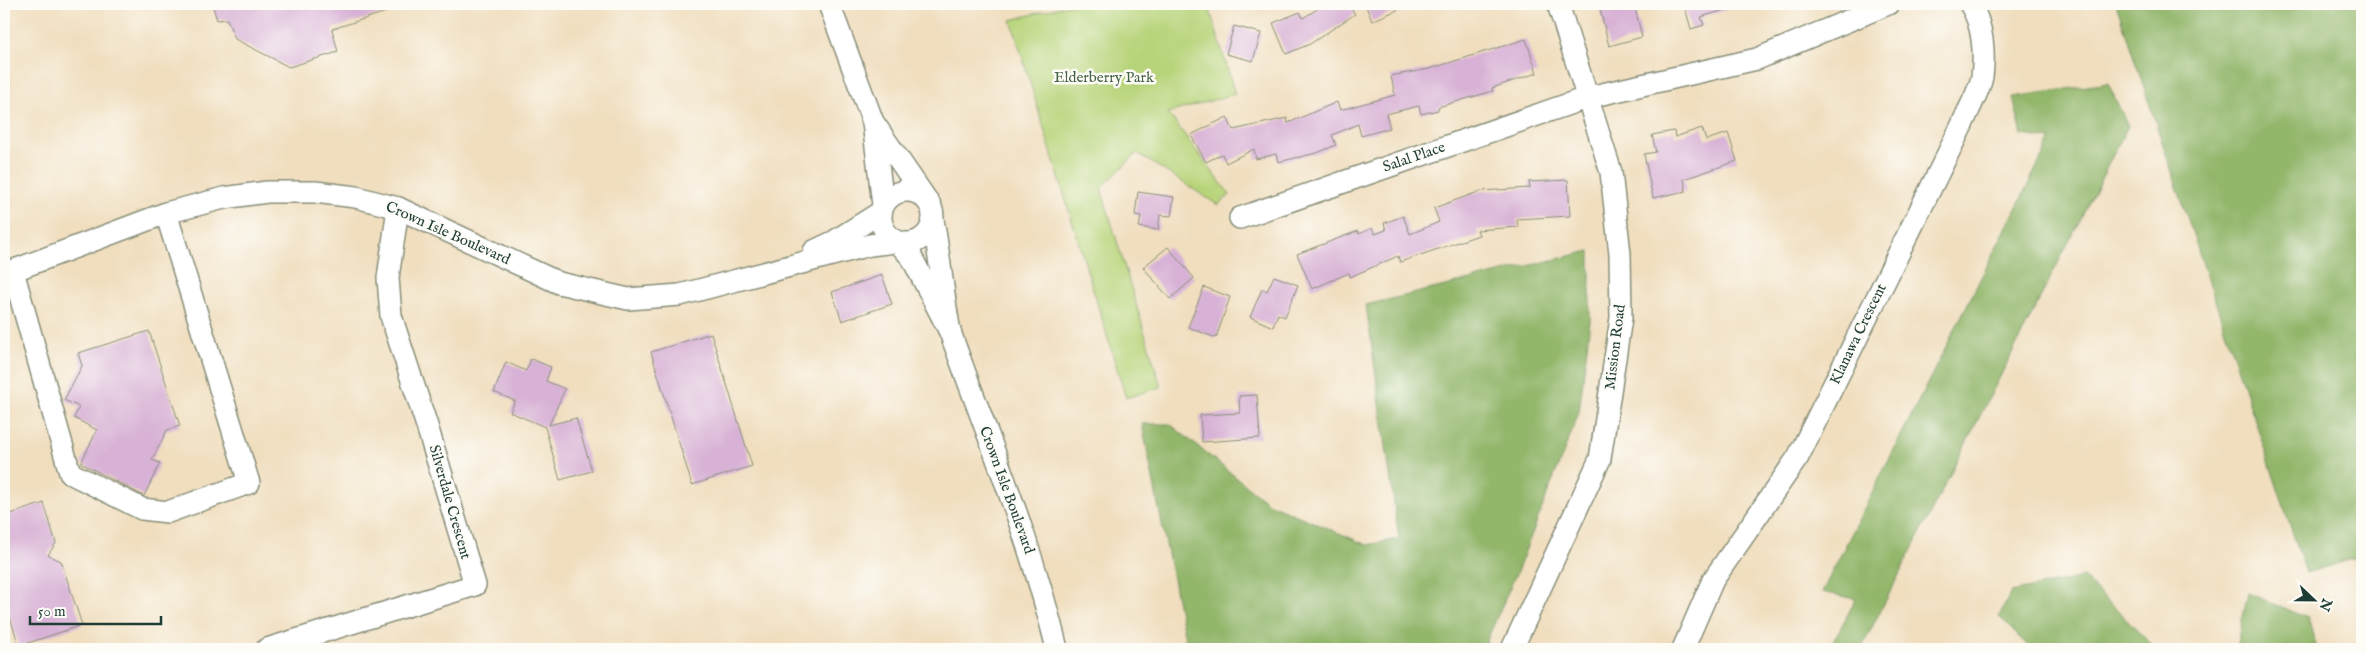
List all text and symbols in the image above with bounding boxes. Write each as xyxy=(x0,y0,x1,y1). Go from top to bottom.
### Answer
park label: Elderberry Park xyxy=(1054,68,1155,87)
street label: Salal Place xyxy=(1380,137,1448,177)
street label: Crown Isle Boulevard xyxy=(383,197,514,269)
street label: Klanawa Crescent xyxy=(1825,280,1891,388)
street label: Mission Road xyxy=(1600,302,1630,391)
street label: Crown Isle Boulevard xyxy=(975,424,1039,557)
street label: Silverdale Crescent xyxy=(425,443,475,561)
north arrow xyxy=(2288,576,2338,626)
scale bar xyxy=(30,593,161,625)
text: N xyxy=(2315,595,2336,613)
text: 50 m xyxy=(38,602,66,621)

